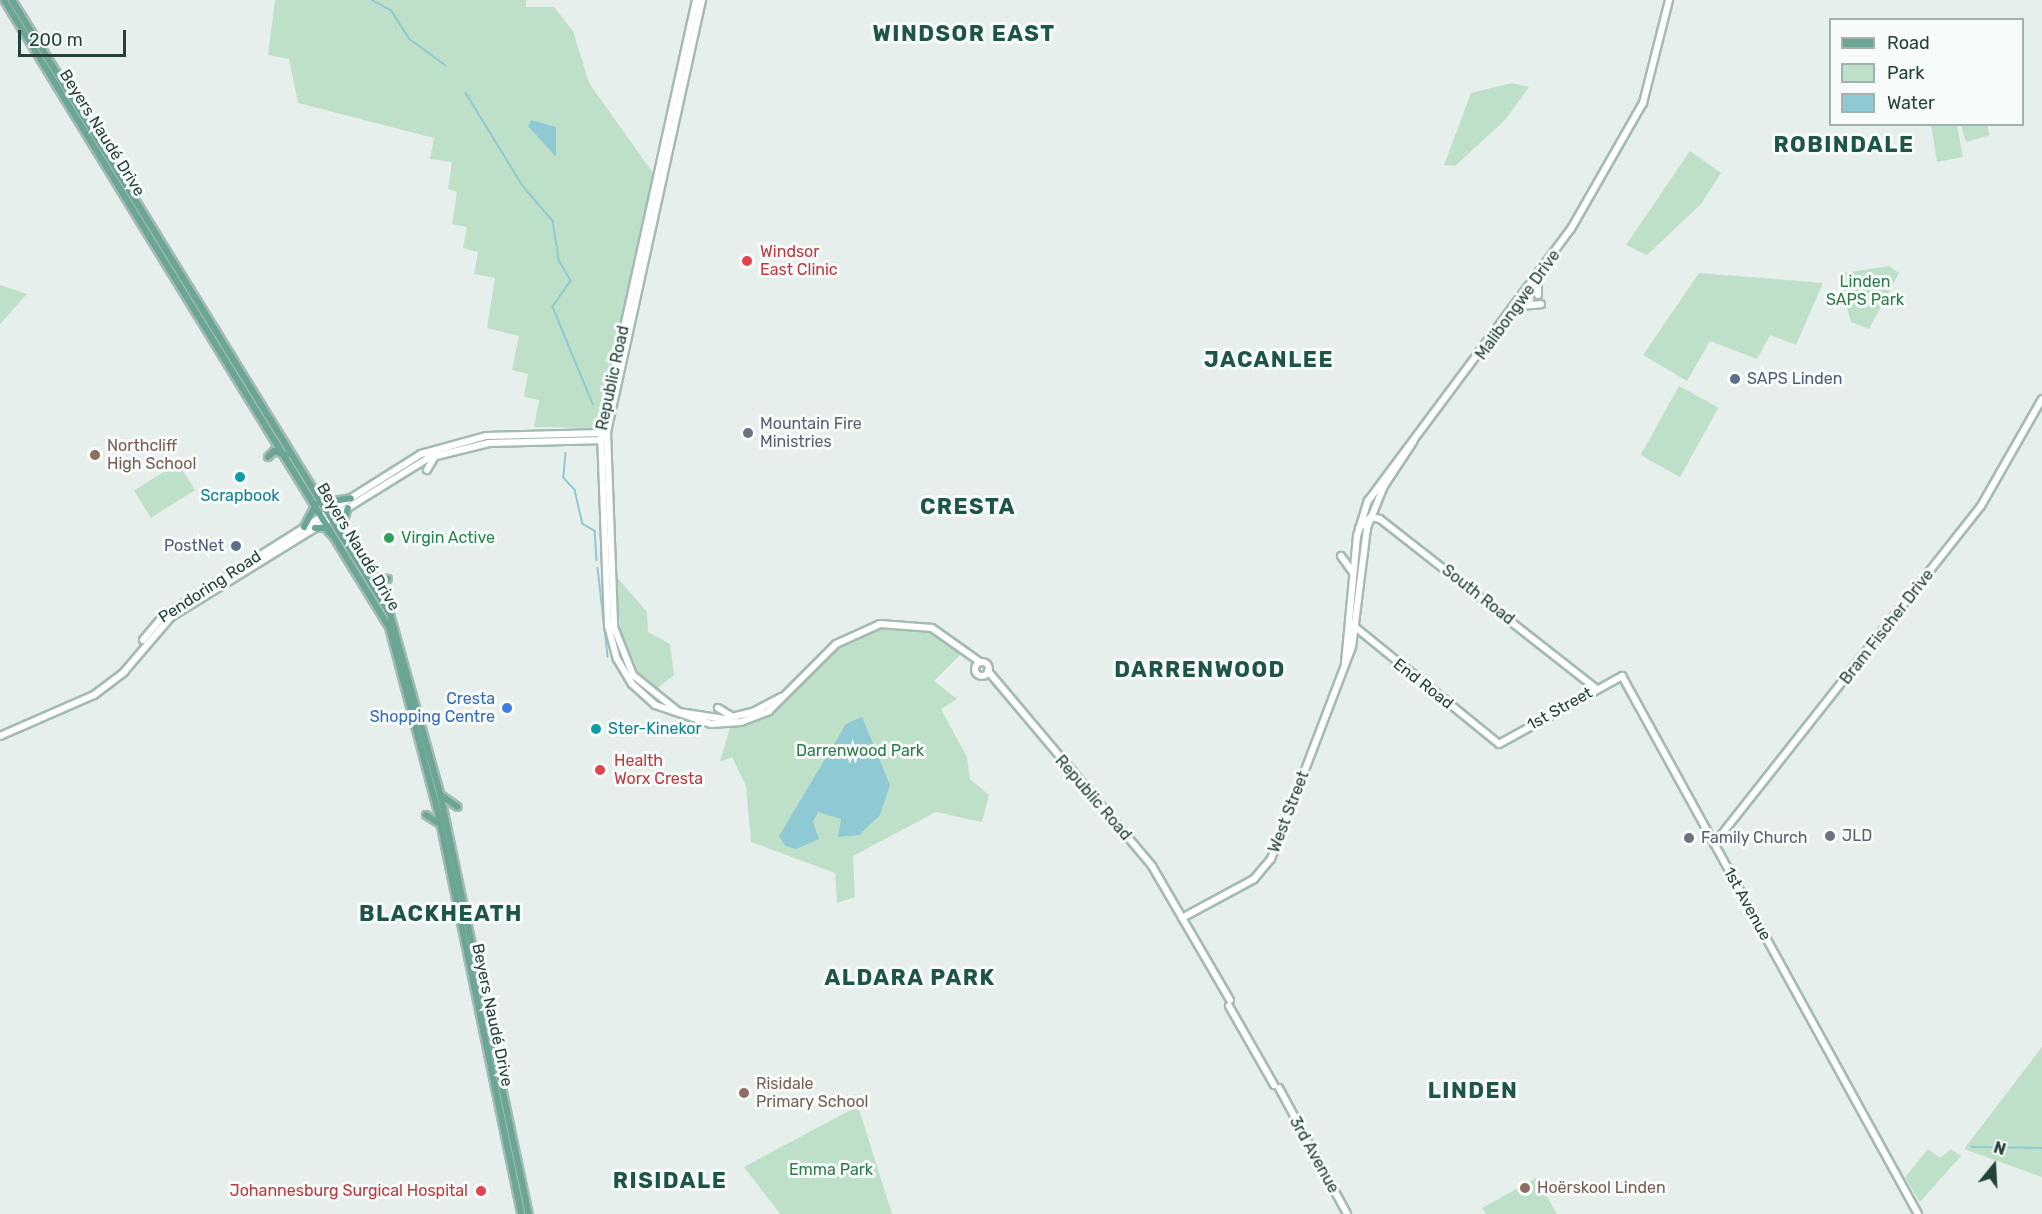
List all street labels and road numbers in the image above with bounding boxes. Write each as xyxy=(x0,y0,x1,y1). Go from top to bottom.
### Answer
street label: Beyers Naudé Drive xyxy=(55,66,149,200)
street label: Malibongwe Drive xyxy=(1472,246,1564,364)
street label: Republic Road xyxy=(593,324,633,432)
street label: Beyers Naudé Drive xyxy=(312,480,404,614)
street label: Pendoring Road xyxy=(155,547,265,627)
street label: South Road xyxy=(1438,561,1518,629)
street label: Bram Fischer Drive xyxy=(1836,566,1938,688)
street label: End Road xyxy=(1389,655,1457,713)
street label: 1st Street xyxy=(1524,683,1596,735)
street label: Republic Road xyxy=(1051,752,1135,844)
street label: West Street xyxy=(1265,768,1313,856)
street label: 1st Avenue xyxy=(1719,864,1775,944)
street label: Beyers Naudé Drive xyxy=(467,942,517,1088)
street label: 3rd Avenue xyxy=(1285,1113,1343,1197)

